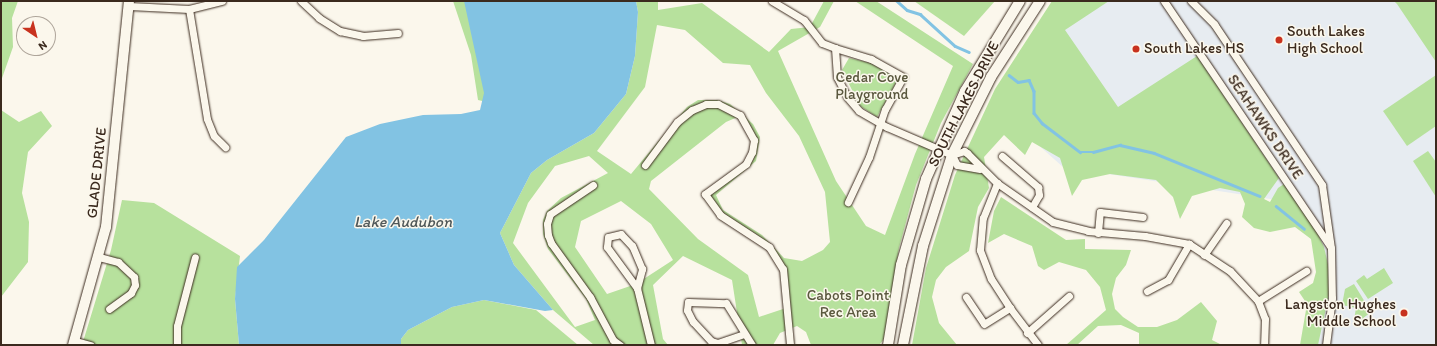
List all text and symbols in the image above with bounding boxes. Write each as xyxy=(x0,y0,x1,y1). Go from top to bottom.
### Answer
north arrow xyxy=(16,16,56,56)
place label: South Lakes High School xyxy=(1287,22,1365,57)
marker: South Lakes High School xyxy=(1274,35,1284,45)
street label: SOUTH LAKES DRIVE xyxy=(924,37,1004,171)
text: N xyxy=(36,38,49,53)
place label: South Lakes HS xyxy=(1144,40,1244,58)
marker: South Lakes HS xyxy=(1131,44,1141,54)
park label: Cedar Cove Playground xyxy=(835,68,909,103)
street label: SEAHAWKS DRIVE xyxy=(1223,71,1307,183)
street label: GLADE DRIVE xyxy=(83,127,111,219)
water label: Lake Audubon xyxy=(354,212,452,232)
park label: Cabots Point Rec Area xyxy=(807,286,889,321)
place label: Langston Hughes Middle School xyxy=(1285,295,1396,330)
marker: Langston Hughes Middle School xyxy=(1399,308,1409,318)

